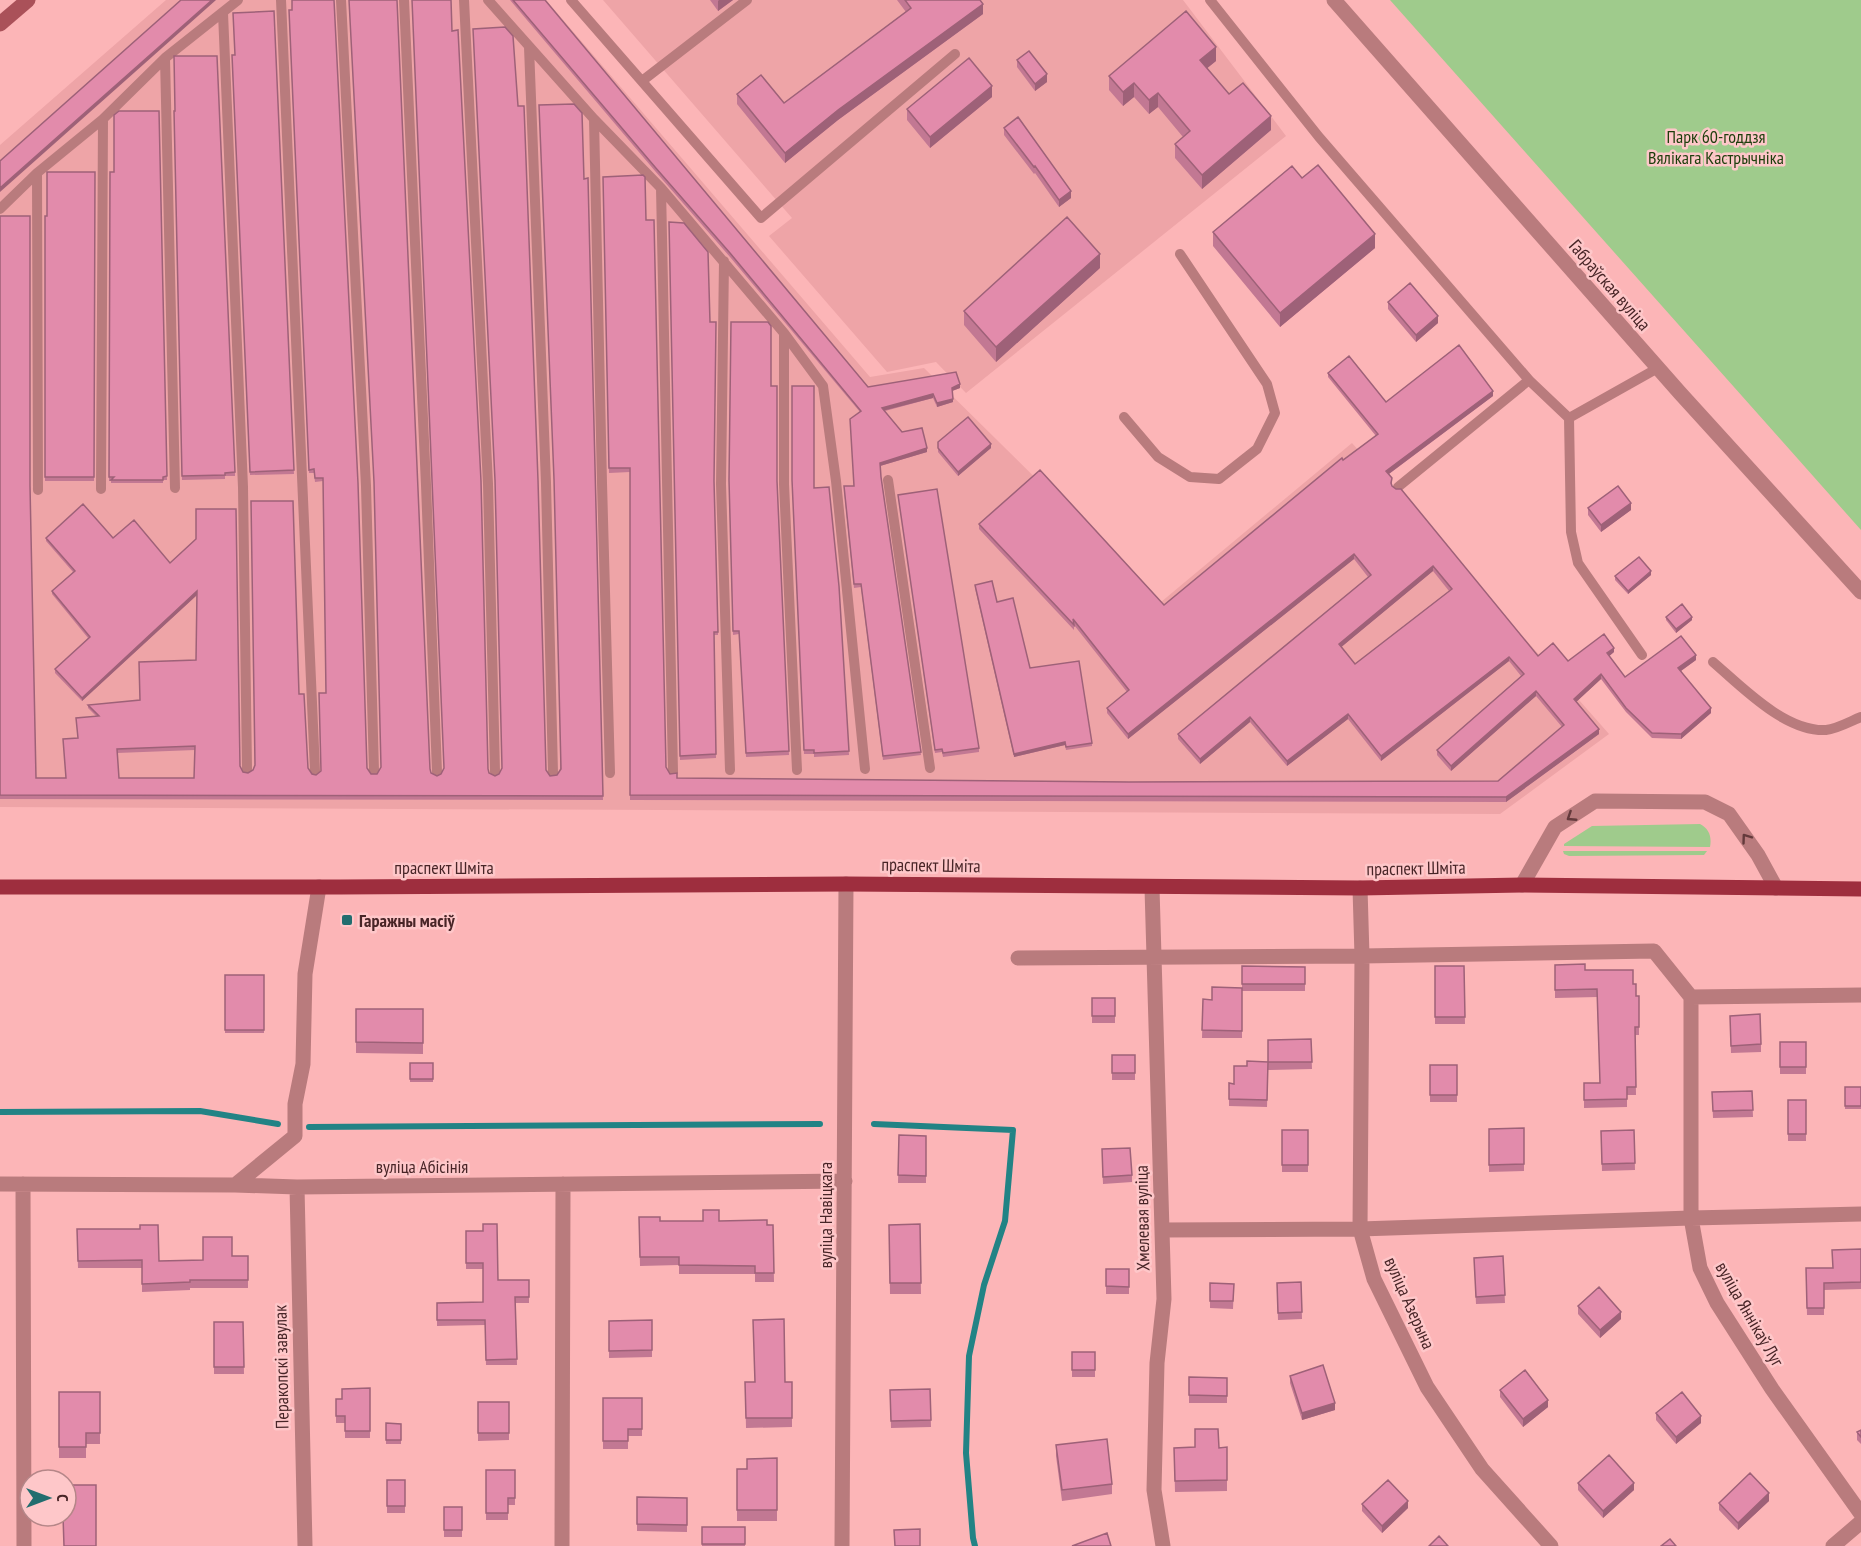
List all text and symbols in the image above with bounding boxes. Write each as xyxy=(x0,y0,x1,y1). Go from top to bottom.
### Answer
park label: Парк 60-годдзя Вялікага Кастрычніка xyxy=(1648,125,1784,169)
street label: Габраўская вуліца xyxy=(1564,235,1656,335)
one-way arrow xyxy=(1567,809,1577,821)
one-way arrow xyxy=(1742,833,1753,844)
street label: праспект Шміта xyxy=(881,853,981,877)
street label: праспект Шміта xyxy=(394,856,494,879)
street label: праспект Шміта xyxy=(1366,856,1466,880)
place label: Гаражны масіў xyxy=(359,909,456,932)
marker: Гаражны масіў xyxy=(340,913,354,927)
street label: вуліца Абісінія xyxy=(376,1155,468,1178)
street label: вуліца Навіцкага xyxy=(814,1162,837,1268)
street label: Хмелевая вуліца xyxy=(1130,1165,1154,1271)
street label: вуліца Азерына xyxy=(1380,1253,1440,1353)
street label: вуліца Яннікаў Луг xyxy=(1711,1258,1790,1371)
street label: Перакопскі завулак xyxy=(268,1305,294,1429)
north arrow xyxy=(18,1468,78,1528)
text: С xyxy=(53,1494,73,1502)

